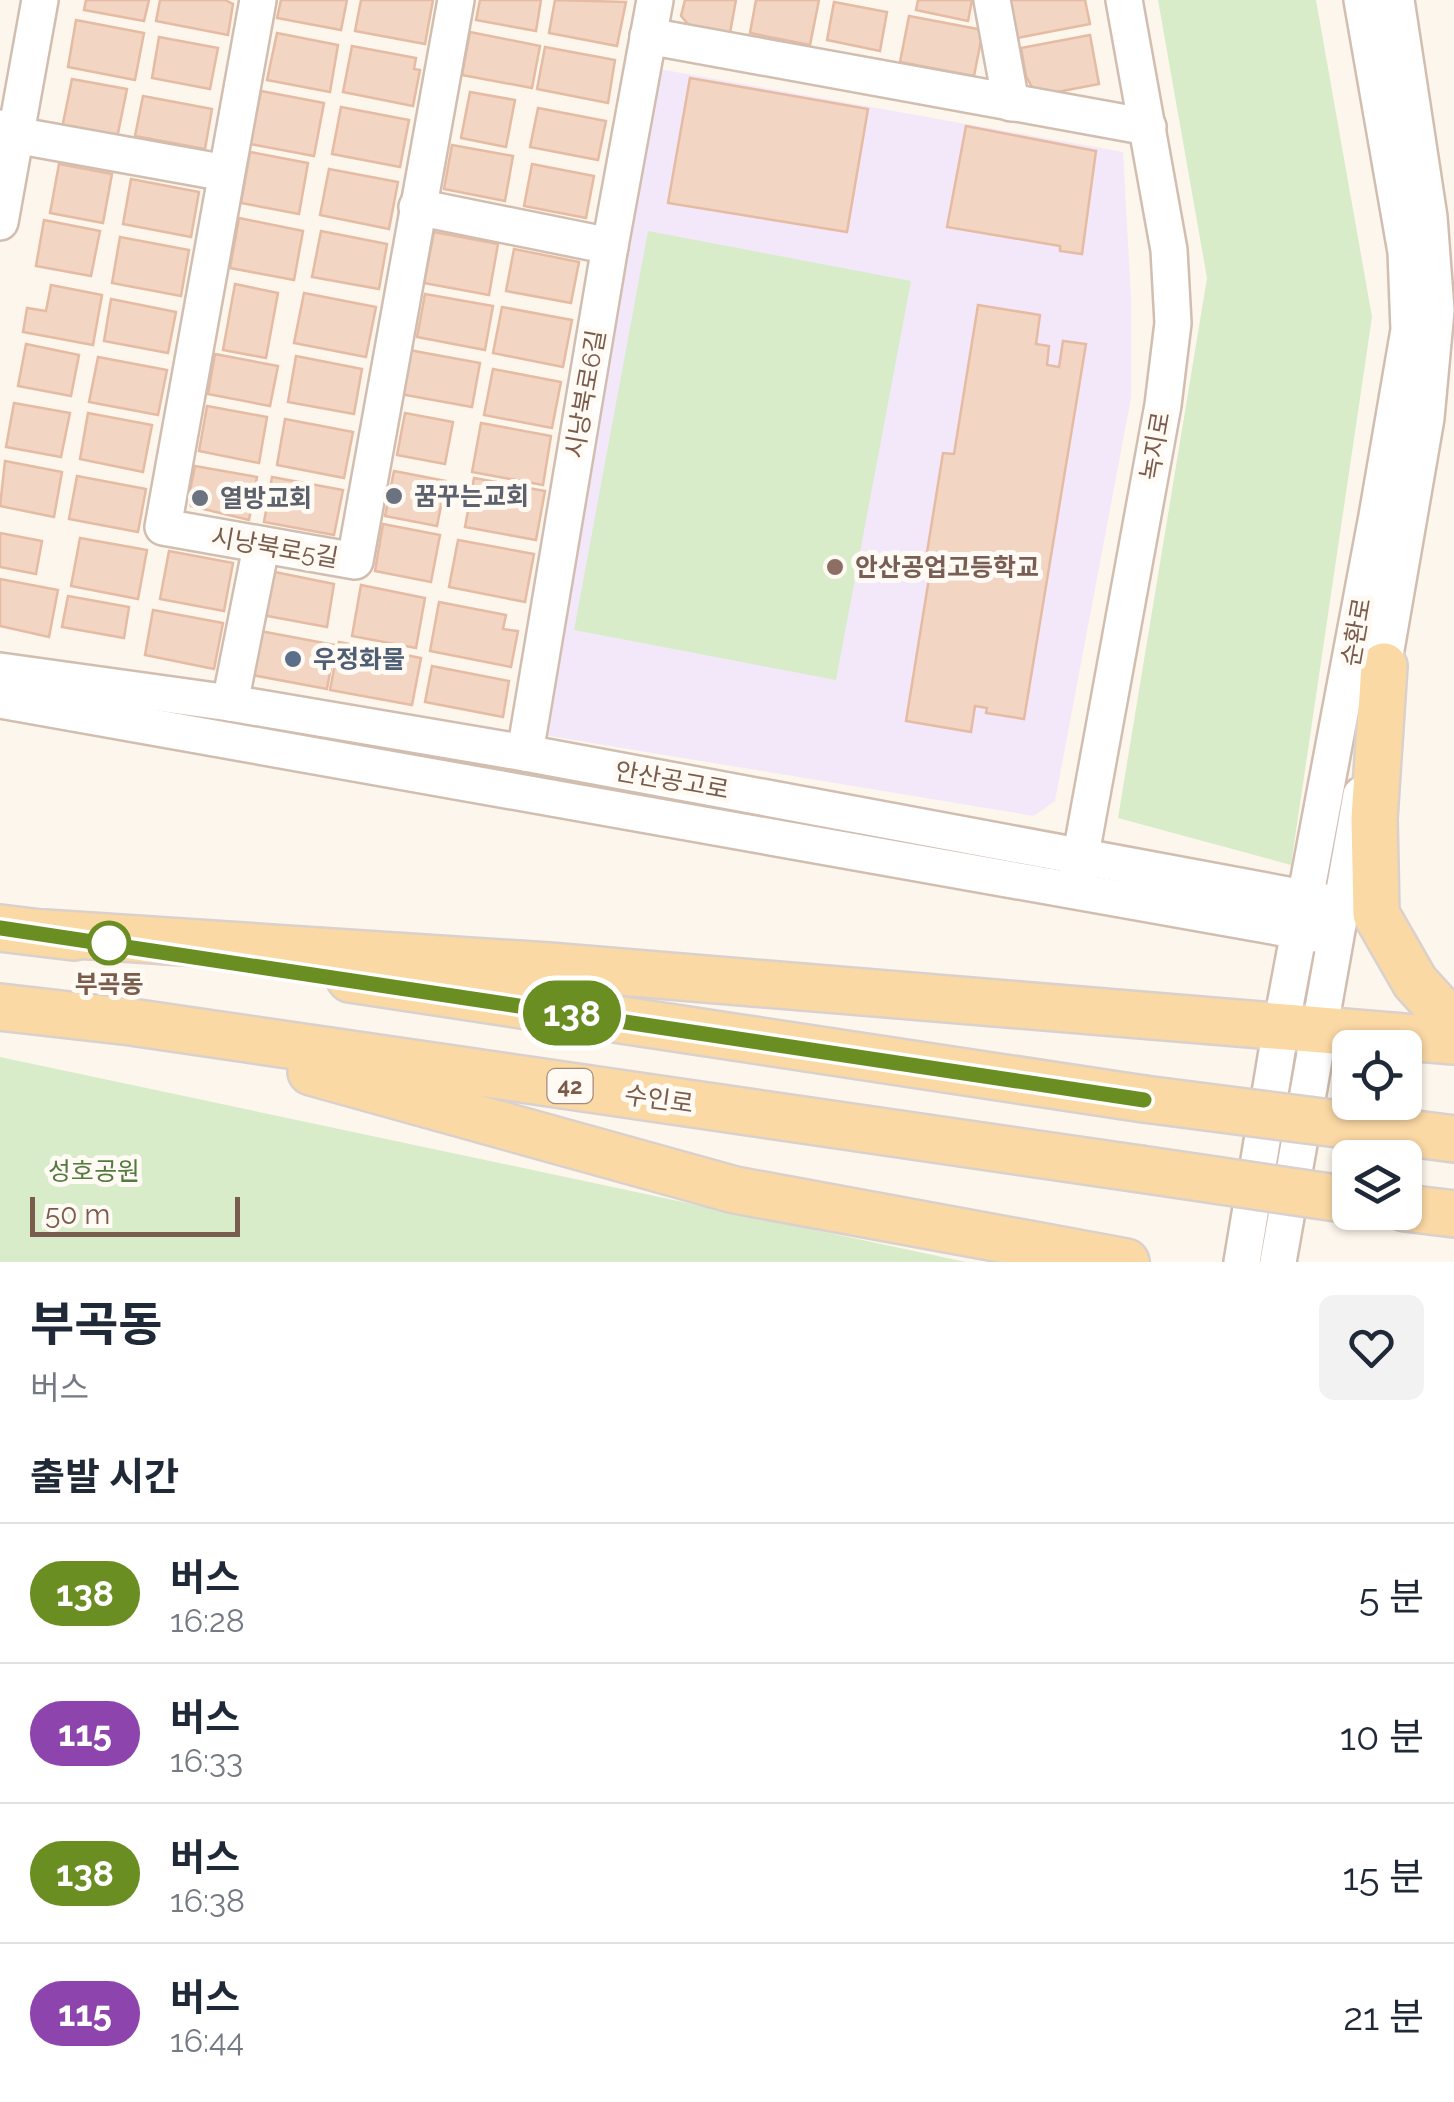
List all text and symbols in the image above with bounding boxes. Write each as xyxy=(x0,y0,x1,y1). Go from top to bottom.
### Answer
street label: 시낭북로6길 xyxy=(559,327,611,461)
street label: 녹지로 xyxy=(1134,409,1176,483)
place label: 꿈꾸는교회 xyxy=(414,481,529,511)
place label: 열방교회 xyxy=(220,483,312,513)
marker: 꿈꾸는교회 xyxy=(383,485,405,507)
marker: 열방교회 xyxy=(189,487,211,509)
street label: 시낭북로5길 xyxy=(209,521,341,573)
place label: 안산공업고등학교 xyxy=(855,552,1039,582)
marker: 안산공업고등학교 xyxy=(824,556,846,578)
street label: 순환로 xyxy=(1335,595,1377,669)
place label: 우정화물 xyxy=(313,644,405,674)
marker: 우정화물 xyxy=(282,648,304,670)
street label: 안산공고로 xyxy=(613,755,731,805)
marker: 부곡동 xyxy=(88,922,130,964)
place label: 부곡동 xyxy=(74,969,144,999)
line badge: 138 xyxy=(514,980,630,1046)
text: 138 xyxy=(543,993,601,1034)
map controls xyxy=(1332,1030,1422,1230)
button: locate xyxy=(1332,1030,1422,1120)
road number: 42 xyxy=(548,1069,592,1103)
street label: 수인로 xyxy=(623,1079,695,1119)
button: layers xyxy=(1332,1140,1422,1230)
park label: 성호공원 xyxy=(48,1156,140,1186)
scale bar xyxy=(30,1192,240,1236)
text: 50 m xyxy=(45,1198,110,1231)
button: heart xyxy=(1319,1295,1424,1400)
text: 부곡동 xyxy=(30,1296,162,1352)
text: 버스 xyxy=(30,1369,89,1406)
text: 출발 시간 xyxy=(30,1454,179,1499)
text: 버스 xyxy=(170,1555,240,1600)
text: 138 xyxy=(56,1573,114,1614)
text: 5 분 xyxy=(1359,1574,1424,1619)
text: 16:28 xyxy=(170,1602,245,1639)
text: 버스 xyxy=(170,1695,240,1740)
text: 115 xyxy=(58,1713,112,1754)
text: 10 분 xyxy=(1340,1714,1424,1759)
text: 16:33 xyxy=(170,1742,243,1779)
text: 버스 xyxy=(170,1835,240,1880)
text: 138 xyxy=(56,1853,114,1894)
text: 15 분 xyxy=(1342,1854,1424,1899)
text: 16:38 xyxy=(170,1882,245,1919)
text: 버스 xyxy=(170,1975,240,2020)
text: 115 xyxy=(58,1993,112,2034)
text: 21 분 xyxy=(1343,1994,1424,2039)
text: 16:44 xyxy=(170,2022,244,2059)

